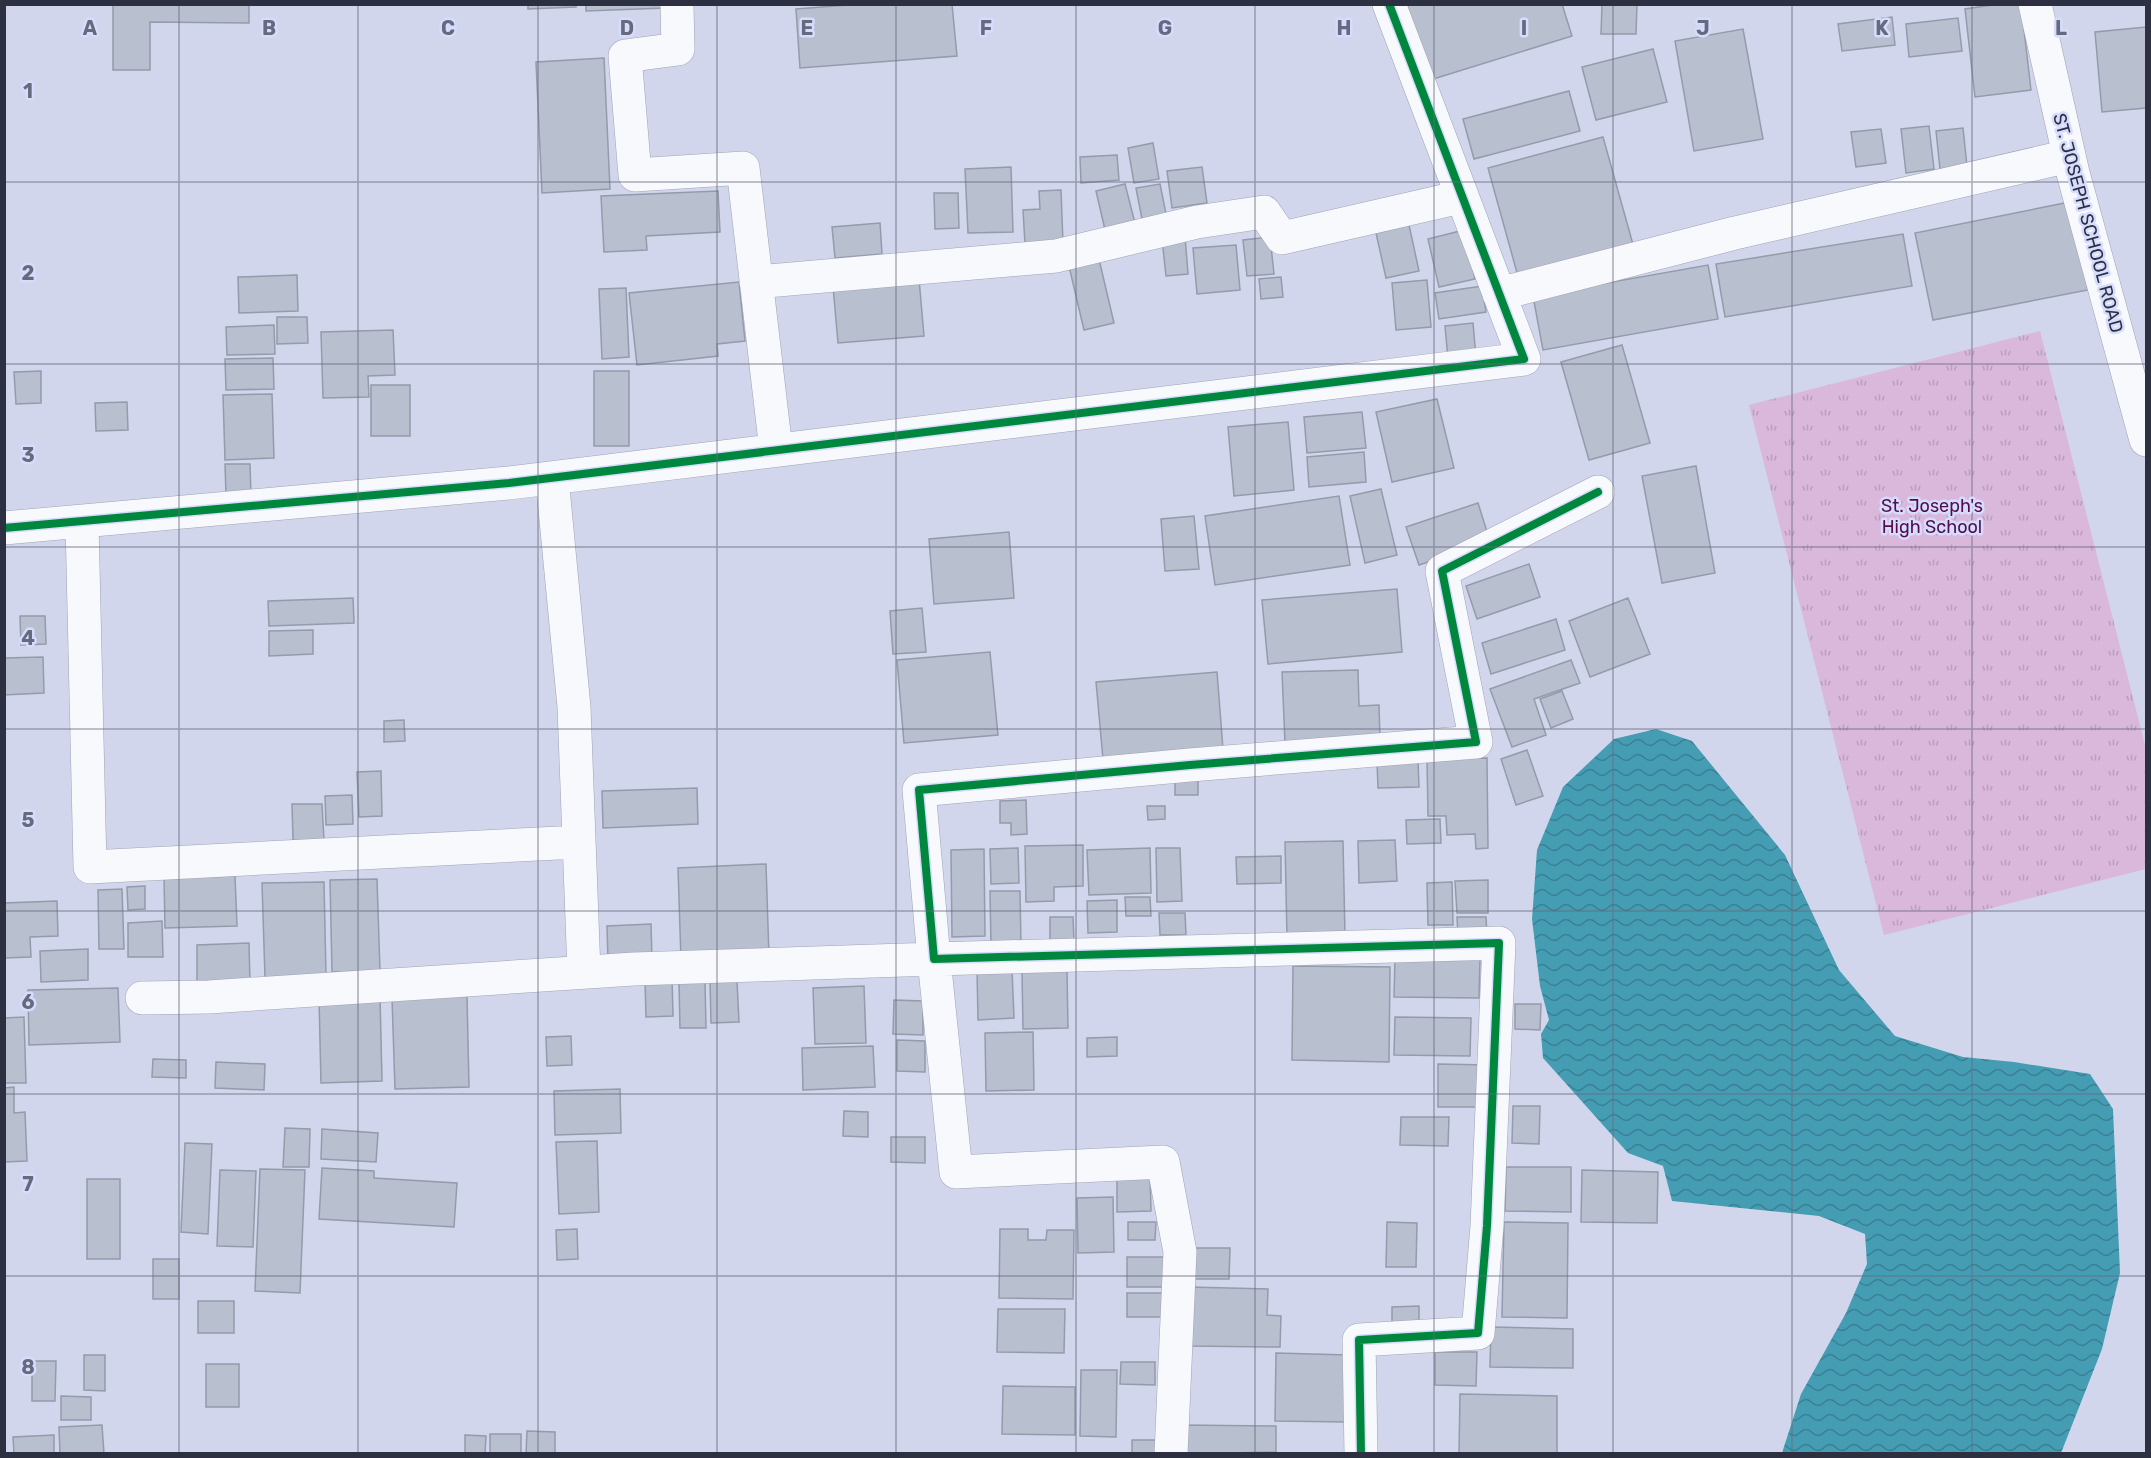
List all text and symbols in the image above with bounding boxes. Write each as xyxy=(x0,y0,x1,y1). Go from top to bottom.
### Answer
text: A xyxy=(83,16,98,40)
text: B xyxy=(262,16,276,40)
text: C xyxy=(441,16,455,40)
text: D xyxy=(620,16,634,40)
text: E xyxy=(801,16,813,40)
text: F xyxy=(980,16,992,40)
text: G xyxy=(1158,16,1172,40)
text: H xyxy=(1337,16,1351,40)
text: I xyxy=(1521,16,1527,40)
text: J xyxy=(1696,16,1710,40)
text: K xyxy=(1875,16,1889,40)
text: L xyxy=(2055,16,2067,40)
text: 1 xyxy=(23,79,33,103)
street label: ST. JOSEPH SCHOOL ROAD xyxy=(2048,111,2128,335)
text: 2 xyxy=(22,261,35,285)
text: 3 xyxy=(21,443,35,467)
park label: St. Joseph's High School xyxy=(1881,495,1983,538)
text: 4 xyxy=(21,626,35,650)
text: 5 xyxy=(22,808,35,832)
text: 6 xyxy=(21,990,35,1014)
text: 7 xyxy=(22,1172,34,1196)
text: 8 xyxy=(21,1355,35,1379)

